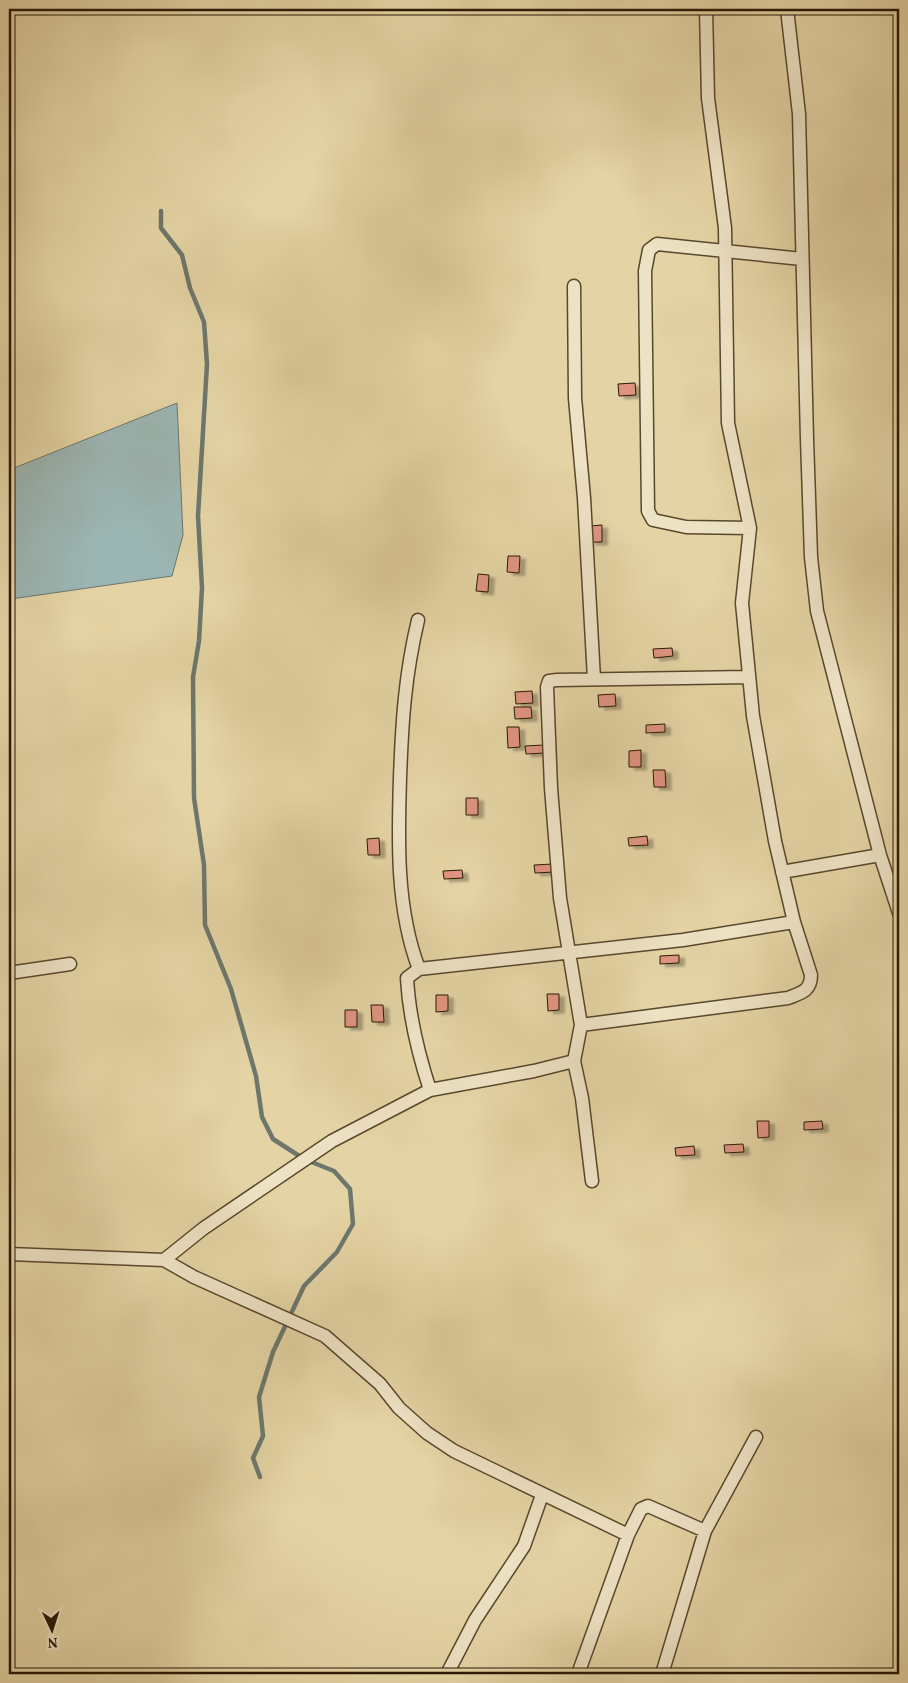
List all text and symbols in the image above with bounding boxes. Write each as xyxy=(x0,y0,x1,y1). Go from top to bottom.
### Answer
north arrow xyxy=(28,1606,78,1656)
text: N xyxy=(47,1632,59,1651)

